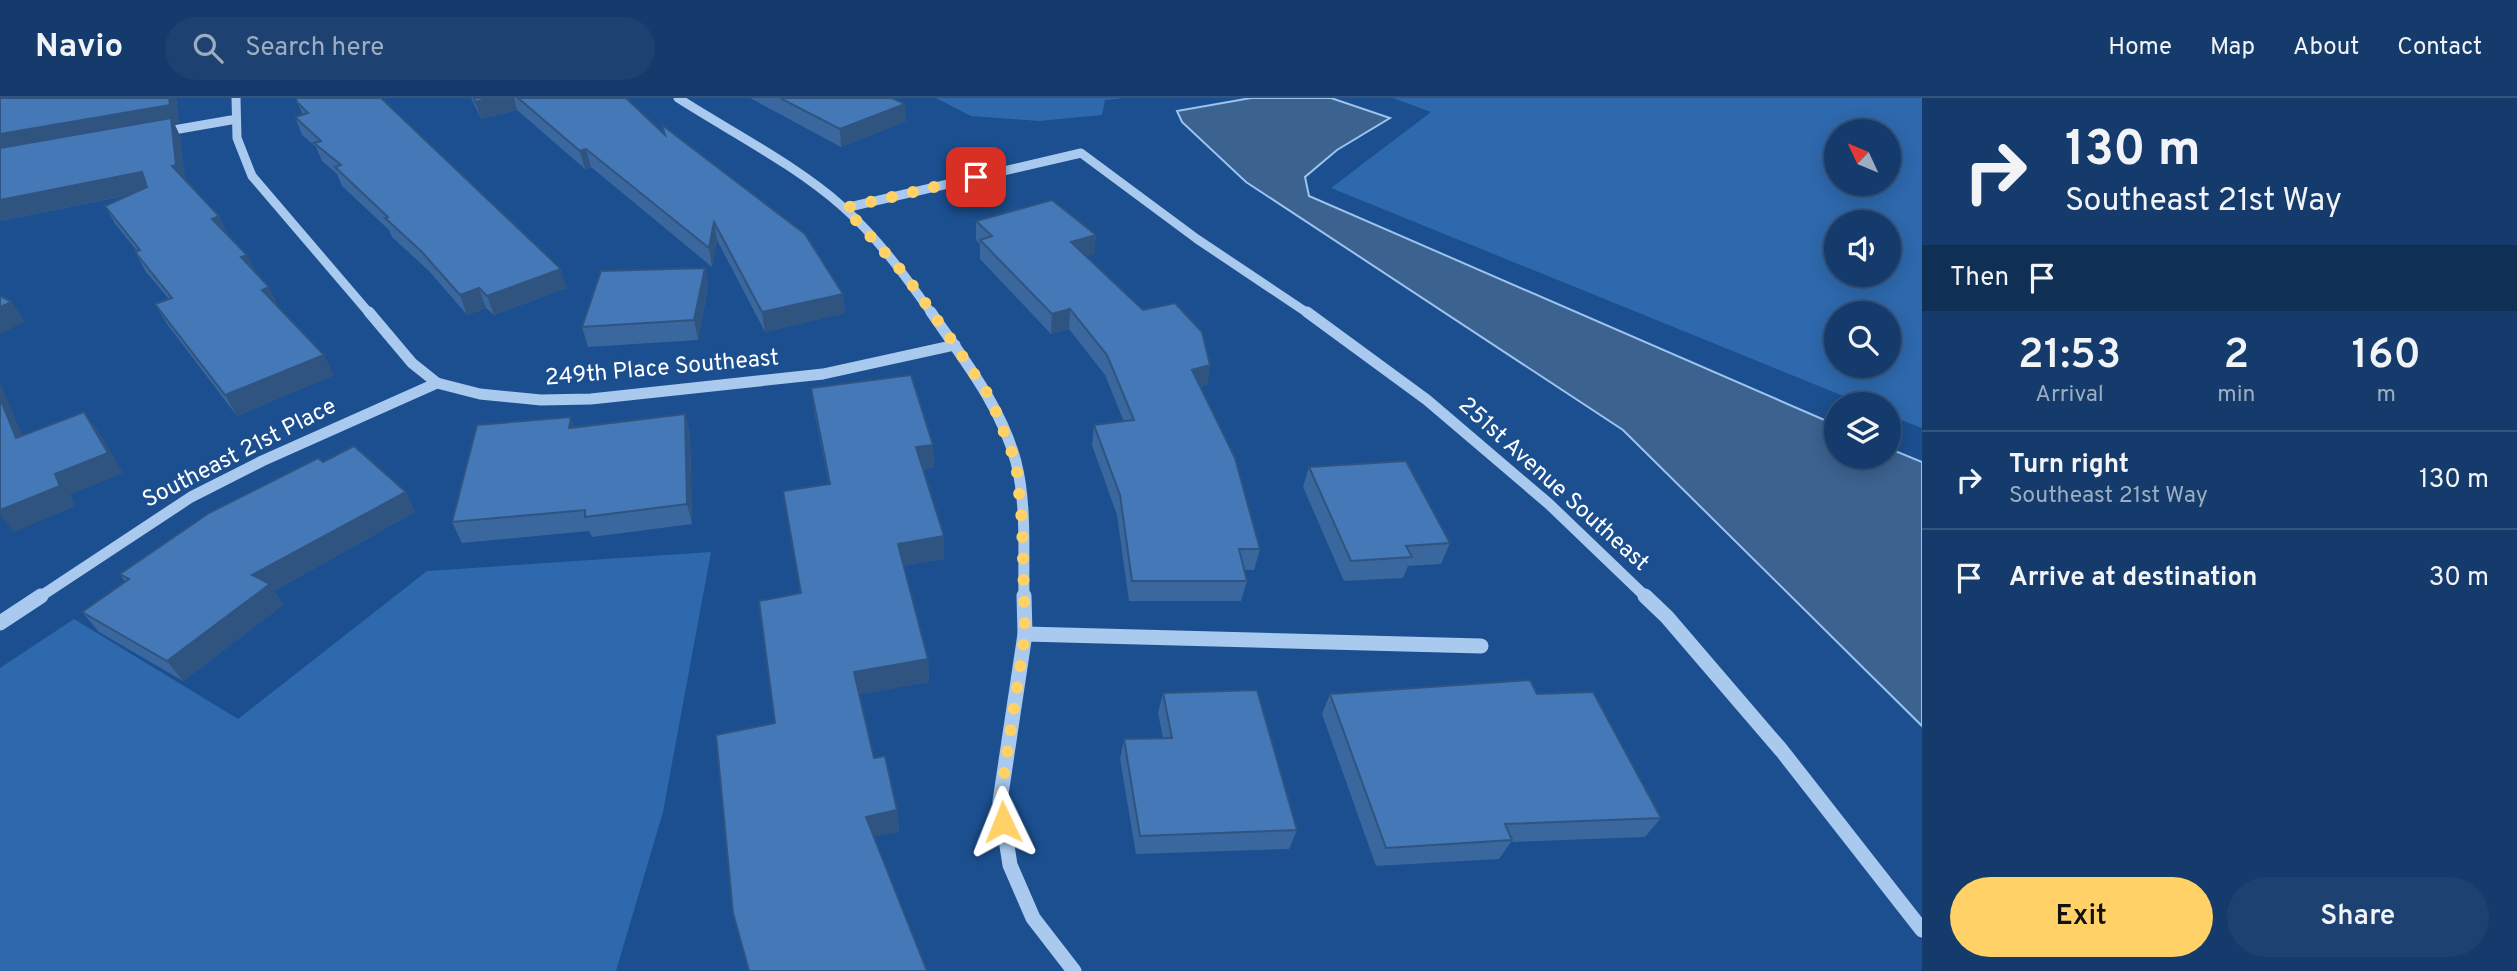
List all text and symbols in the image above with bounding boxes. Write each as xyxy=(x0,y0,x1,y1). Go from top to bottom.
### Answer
search box xyxy=(165,17,655,80)
text: Navio xyxy=(35,27,123,69)
icon: search xyxy=(189,29,227,67)
text: Search here xyxy=(245,32,384,65)
text: Home xyxy=(2108,33,2172,63)
text: Map xyxy=(2210,33,2255,63)
text: About xyxy=(2293,33,2359,63)
text: Contact xyxy=(2397,33,2482,63)
north arrow xyxy=(1824,119,1900,196)
map controls xyxy=(1824,119,1901,469)
text: 130 m xyxy=(2065,121,2201,183)
icon: right xyxy=(1950,126,2041,217)
pin xyxy=(946,147,1006,207)
icon: arrive xyxy=(957,158,995,196)
text: Southeast 21st Way xyxy=(2065,182,2342,222)
button: sound xyxy=(1824,210,1901,287)
icon: arrive xyxy=(2023,259,2061,297)
text: Then xyxy=(1950,262,2009,295)
button: search xyxy=(1824,301,1901,378)
text: 21:53 xyxy=(2018,330,2121,383)
text: 2 xyxy=(2224,330,2249,383)
text: 160 xyxy=(2352,330,2421,383)
street label: 249th Place Southeast xyxy=(544,344,780,394)
text: Arrival xyxy=(2035,381,2104,410)
text: min xyxy=(2217,381,2255,410)
text: m xyxy=(2377,381,2396,410)
street label: 251st Avenue Southeast xyxy=(1452,392,1654,578)
button: layers xyxy=(1824,392,1901,469)
street label: Southeast 21st Place xyxy=(138,393,342,515)
text: Turn right xyxy=(2009,449,2129,482)
icon: right xyxy=(1950,461,1988,499)
text: 130 m xyxy=(2419,464,2489,497)
text: Southeast 21st Way xyxy=(2009,482,2208,511)
icon: arrive xyxy=(1950,559,1988,597)
text: Arrive at destination xyxy=(2009,562,2257,595)
text: 30 m xyxy=(2429,562,2489,595)
position arrow xyxy=(966,785,1040,859)
button: Exit xyxy=(1950,877,2213,957)
button: Share xyxy=(2227,877,2489,957)

